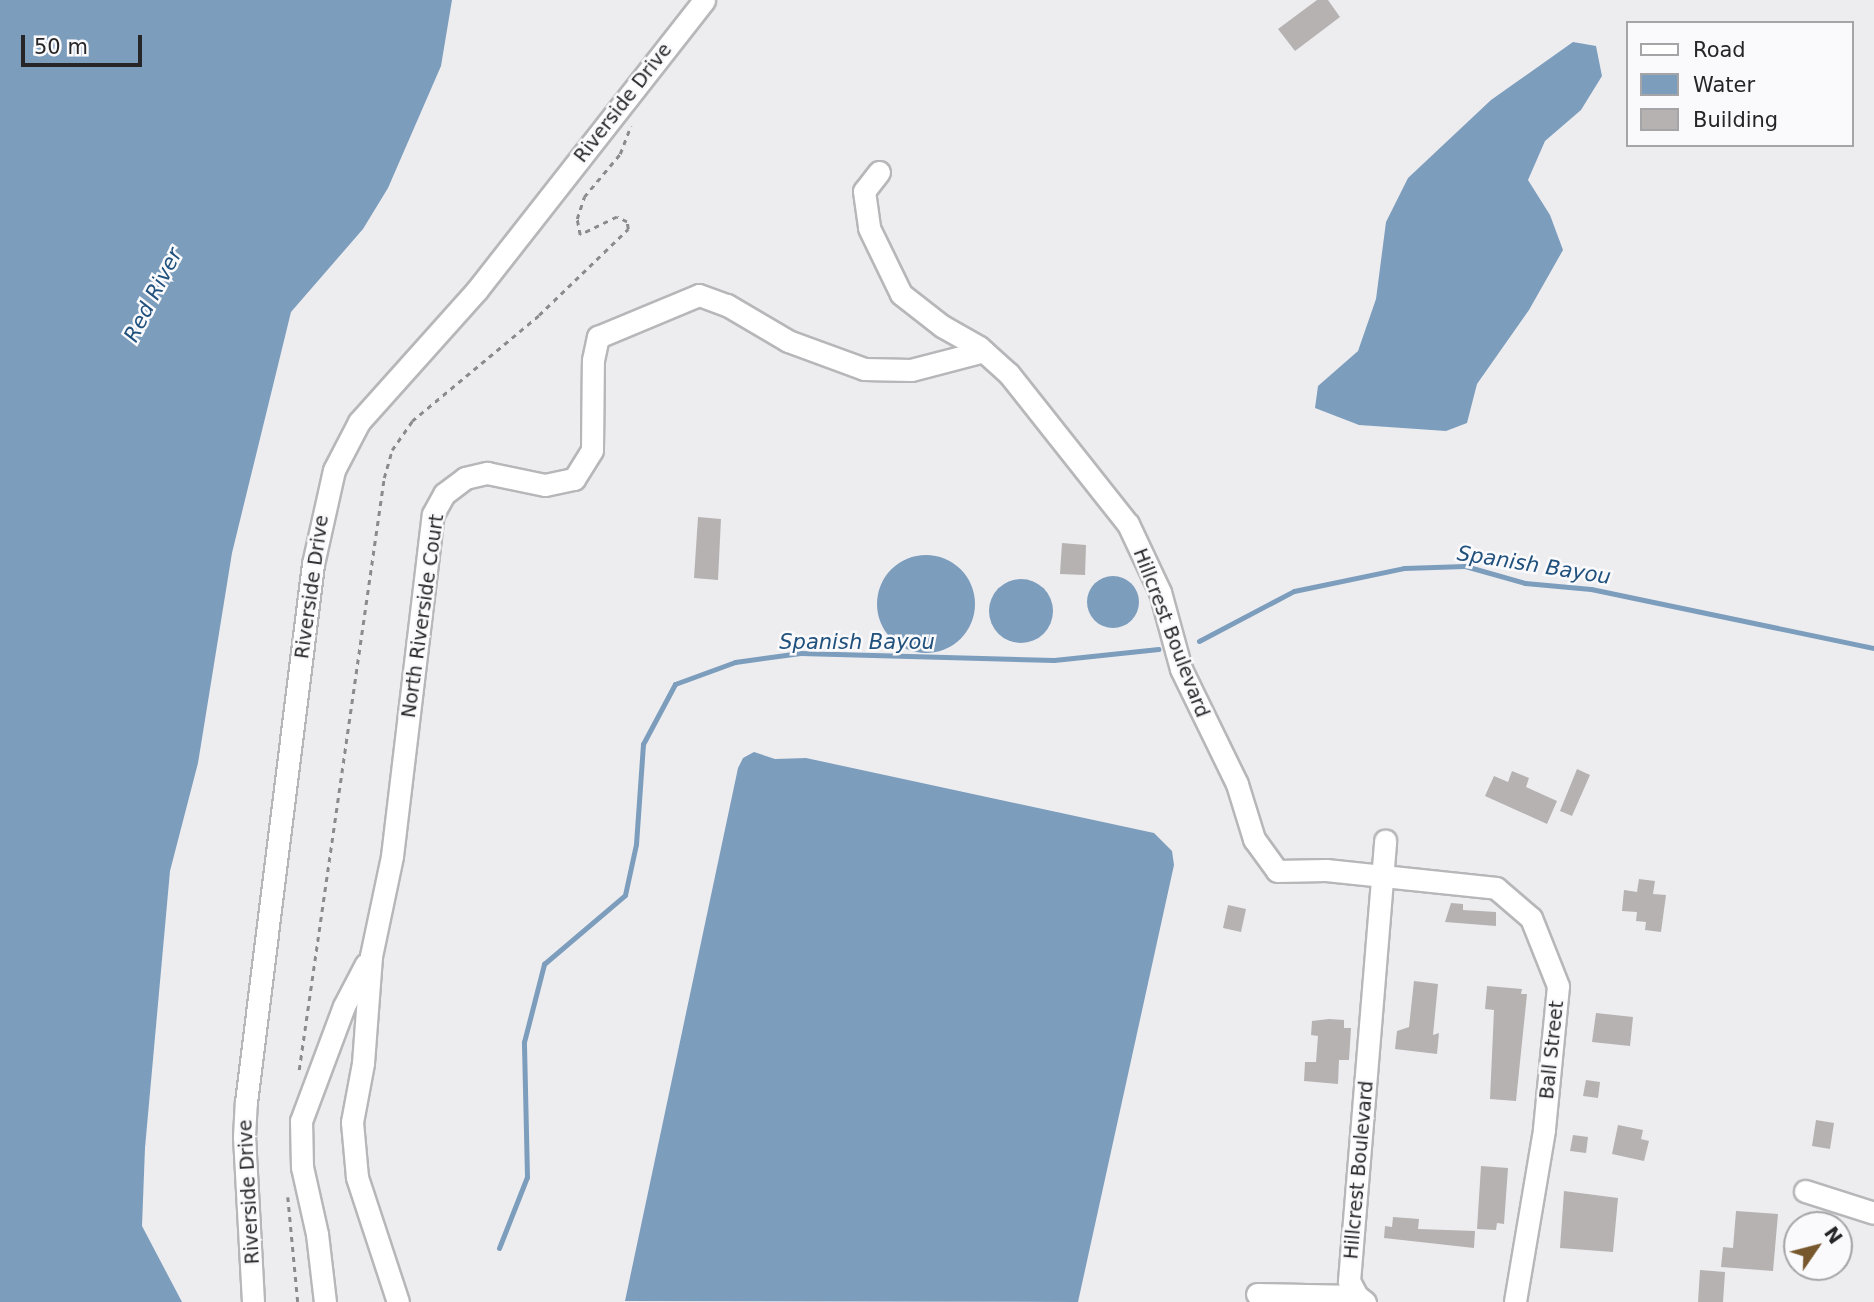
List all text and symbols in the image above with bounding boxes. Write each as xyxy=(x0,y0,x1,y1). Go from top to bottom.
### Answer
scale bar xyxy=(24,21,145,65)
legend xyxy=(1626,21,1853,147)
text: 50 m xyxy=(34,35,88,59)
text: Road xyxy=(1693,38,1746,62)
street label: Riverside Drive xyxy=(569,39,677,167)
text: Water xyxy=(1693,73,1755,97)
text: Building xyxy=(1693,108,1778,132)
water label: Red River xyxy=(119,244,187,346)
street label: North Riverside Court xyxy=(397,513,449,719)
street label: Riverside Drive xyxy=(291,514,333,660)
water label: Spanish Bayou xyxy=(1455,540,1613,590)
street label: Hillcrest Boulevard xyxy=(1128,545,1214,721)
water label: Spanish Bayou xyxy=(779,629,935,655)
street label: Ball Street xyxy=(1535,1000,1569,1100)
street label: Hillcrest Boulevard xyxy=(1340,1080,1378,1260)
street label: Riverside Drive xyxy=(234,1119,264,1265)
north arrow xyxy=(1783,1211,1853,1281)
text: N xyxy=(1820,1222,1847,1248)

